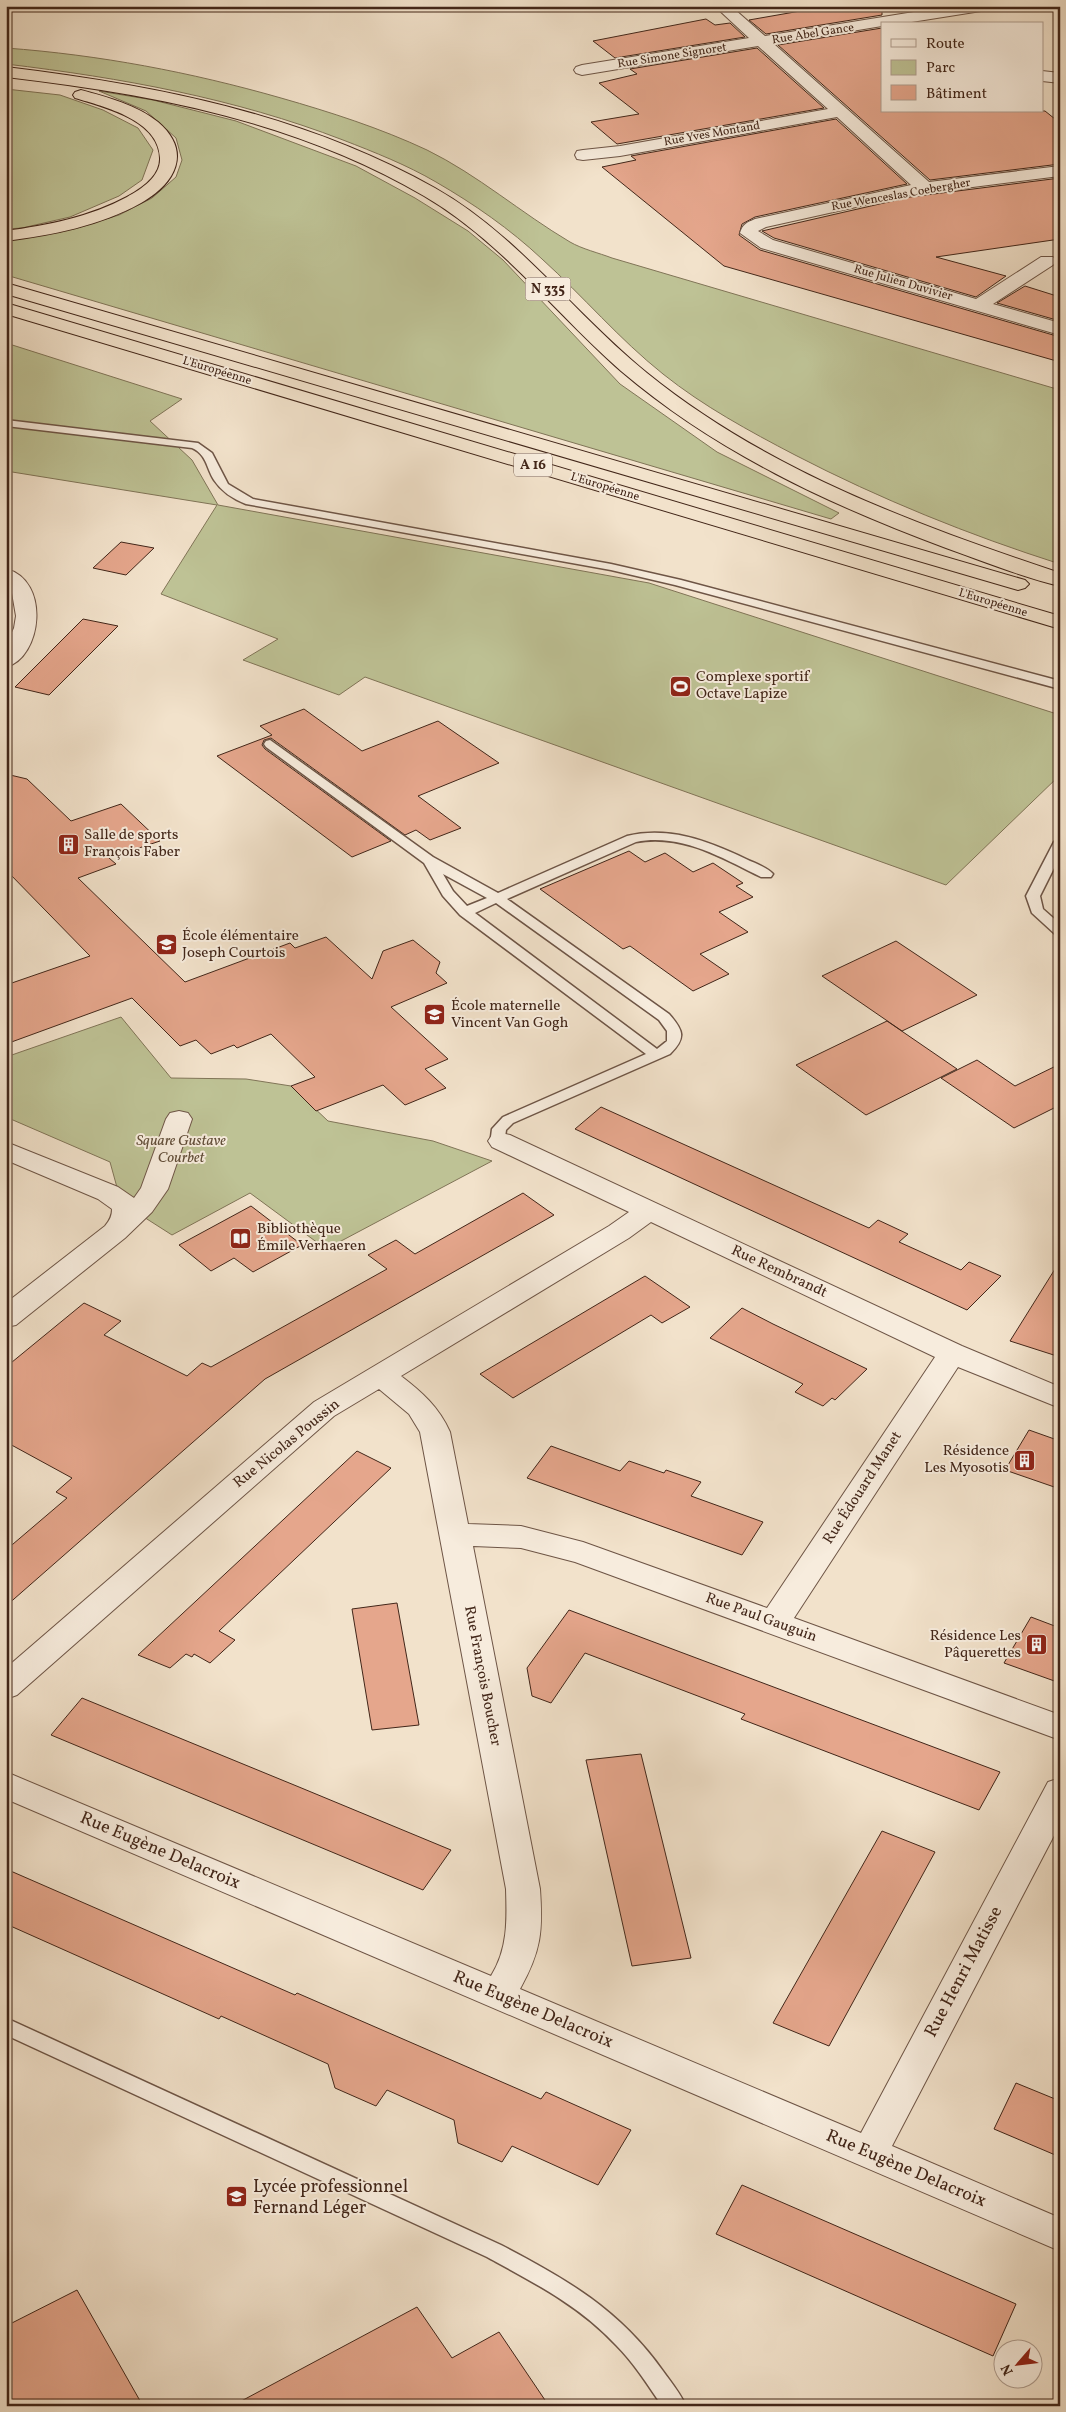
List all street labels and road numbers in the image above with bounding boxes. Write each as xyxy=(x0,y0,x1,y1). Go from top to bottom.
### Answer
street label: Rue Abel Gance xyxy=(771,20,855,48)
street label: Rue Simone Signoret xyxy=(616,39,728,73)
street label: Rue Yves Montand xyxy=(663,118,762,150)
street label: Rue Wenceslas Coebergher xyxy=(830,175,972,215)
street label: Rue Julien Duvivier xyxy=(852,261,954,305)
road number: N 335 xyxy=(526,278,570,300)
street label: L'Européenne xyxy=(181,353,254,389)
road number: A 16 xyxy=(514,454,552,476)
street label: L'Européenne xyxy=(569,469,642,505)
street label: L'Européenne xyxy=(957,585,1030,621)
street label: Rue Rembrandt xyxy=(728,1241,830,1303)
street label: Rue Nicolas Poussin xyxy=(229,1394,345,1494)
street label: Rue Édouard Manet xyxy=(819,1427,907,1549)
street label: Rue Paul Gauguin xyxy=(702,1588,820,1648)
street label: Rue François Boucher xyxy=(458,1604,506,1748)
street label: Rue Eugène Delacroix xyxy=(76,1806,244,1896)
street label: Rue Henri Matisse xyxy=(919,1902,1009,2042)
street label: Rue Eugène Delacroix xyxy=(449,1965,617,2055)
street label: Rue Eugène Delacroix xyxy=(822,2124,990,2214)

